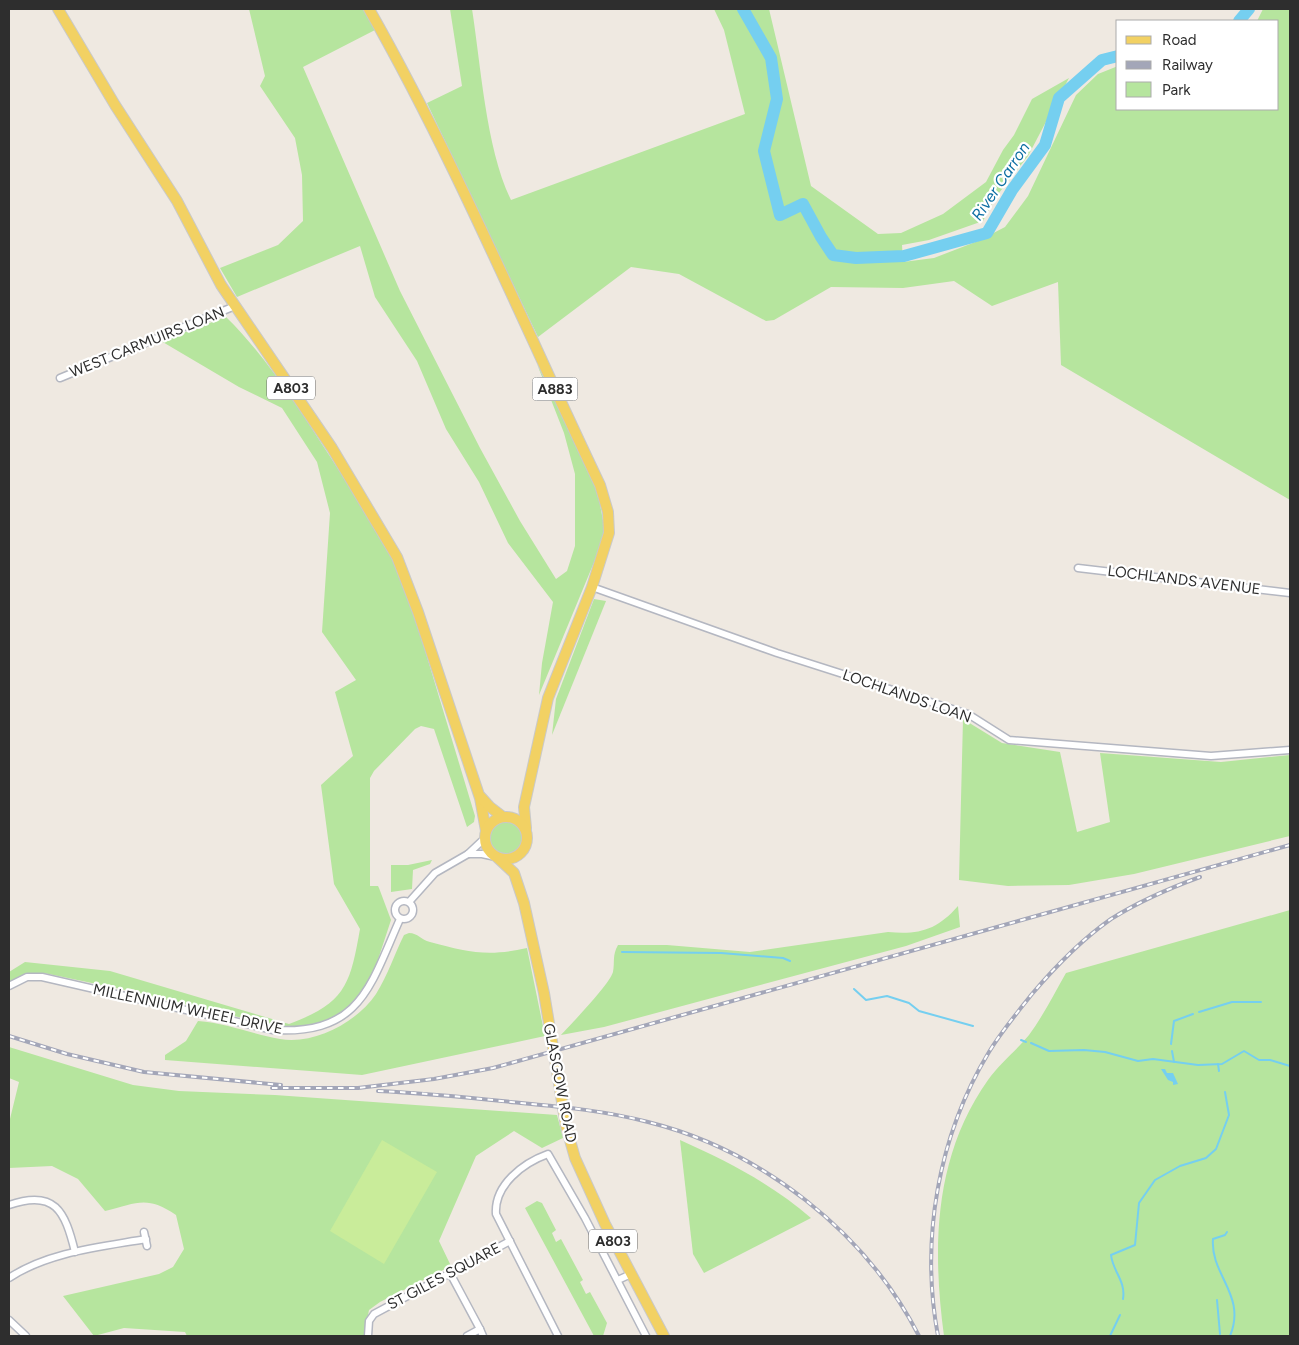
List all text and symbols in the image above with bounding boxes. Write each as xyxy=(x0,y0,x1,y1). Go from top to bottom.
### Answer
legend xyxy=(1116,20,1279,110)
text: Road xyxy=(1162,31,1197,49)
text: Railway xyxy=(1162,56,1213,74)
text: Park xyxy=(1162,81,1191,99)
water label: River Carron xyxy=(967,139,1034,224)
street label: WEST CARMUIRS LOAN xyxy=(67,303,227,381)
road number: A803 xyxy=(267,376,315,399)
road number: A883 xyxy=(532,378,578,400)
street label: LOCHLANDS AVENUE xyxy=(1107,562,1261,598)
street label: LOCHLANDS LOAN xyxy=(840,666,974,726)
street label: MILLENNIUM WHEEL DRIVE xyxy=(91,980,285,1038)
street label: GLASGOW ROAD xyxy=(540,1022,580,1144)
road number: A803 xyxy=(589,1230,637,1252)
street label: ST GILES SQUARE xyxy=(384,1238,504,1314)

